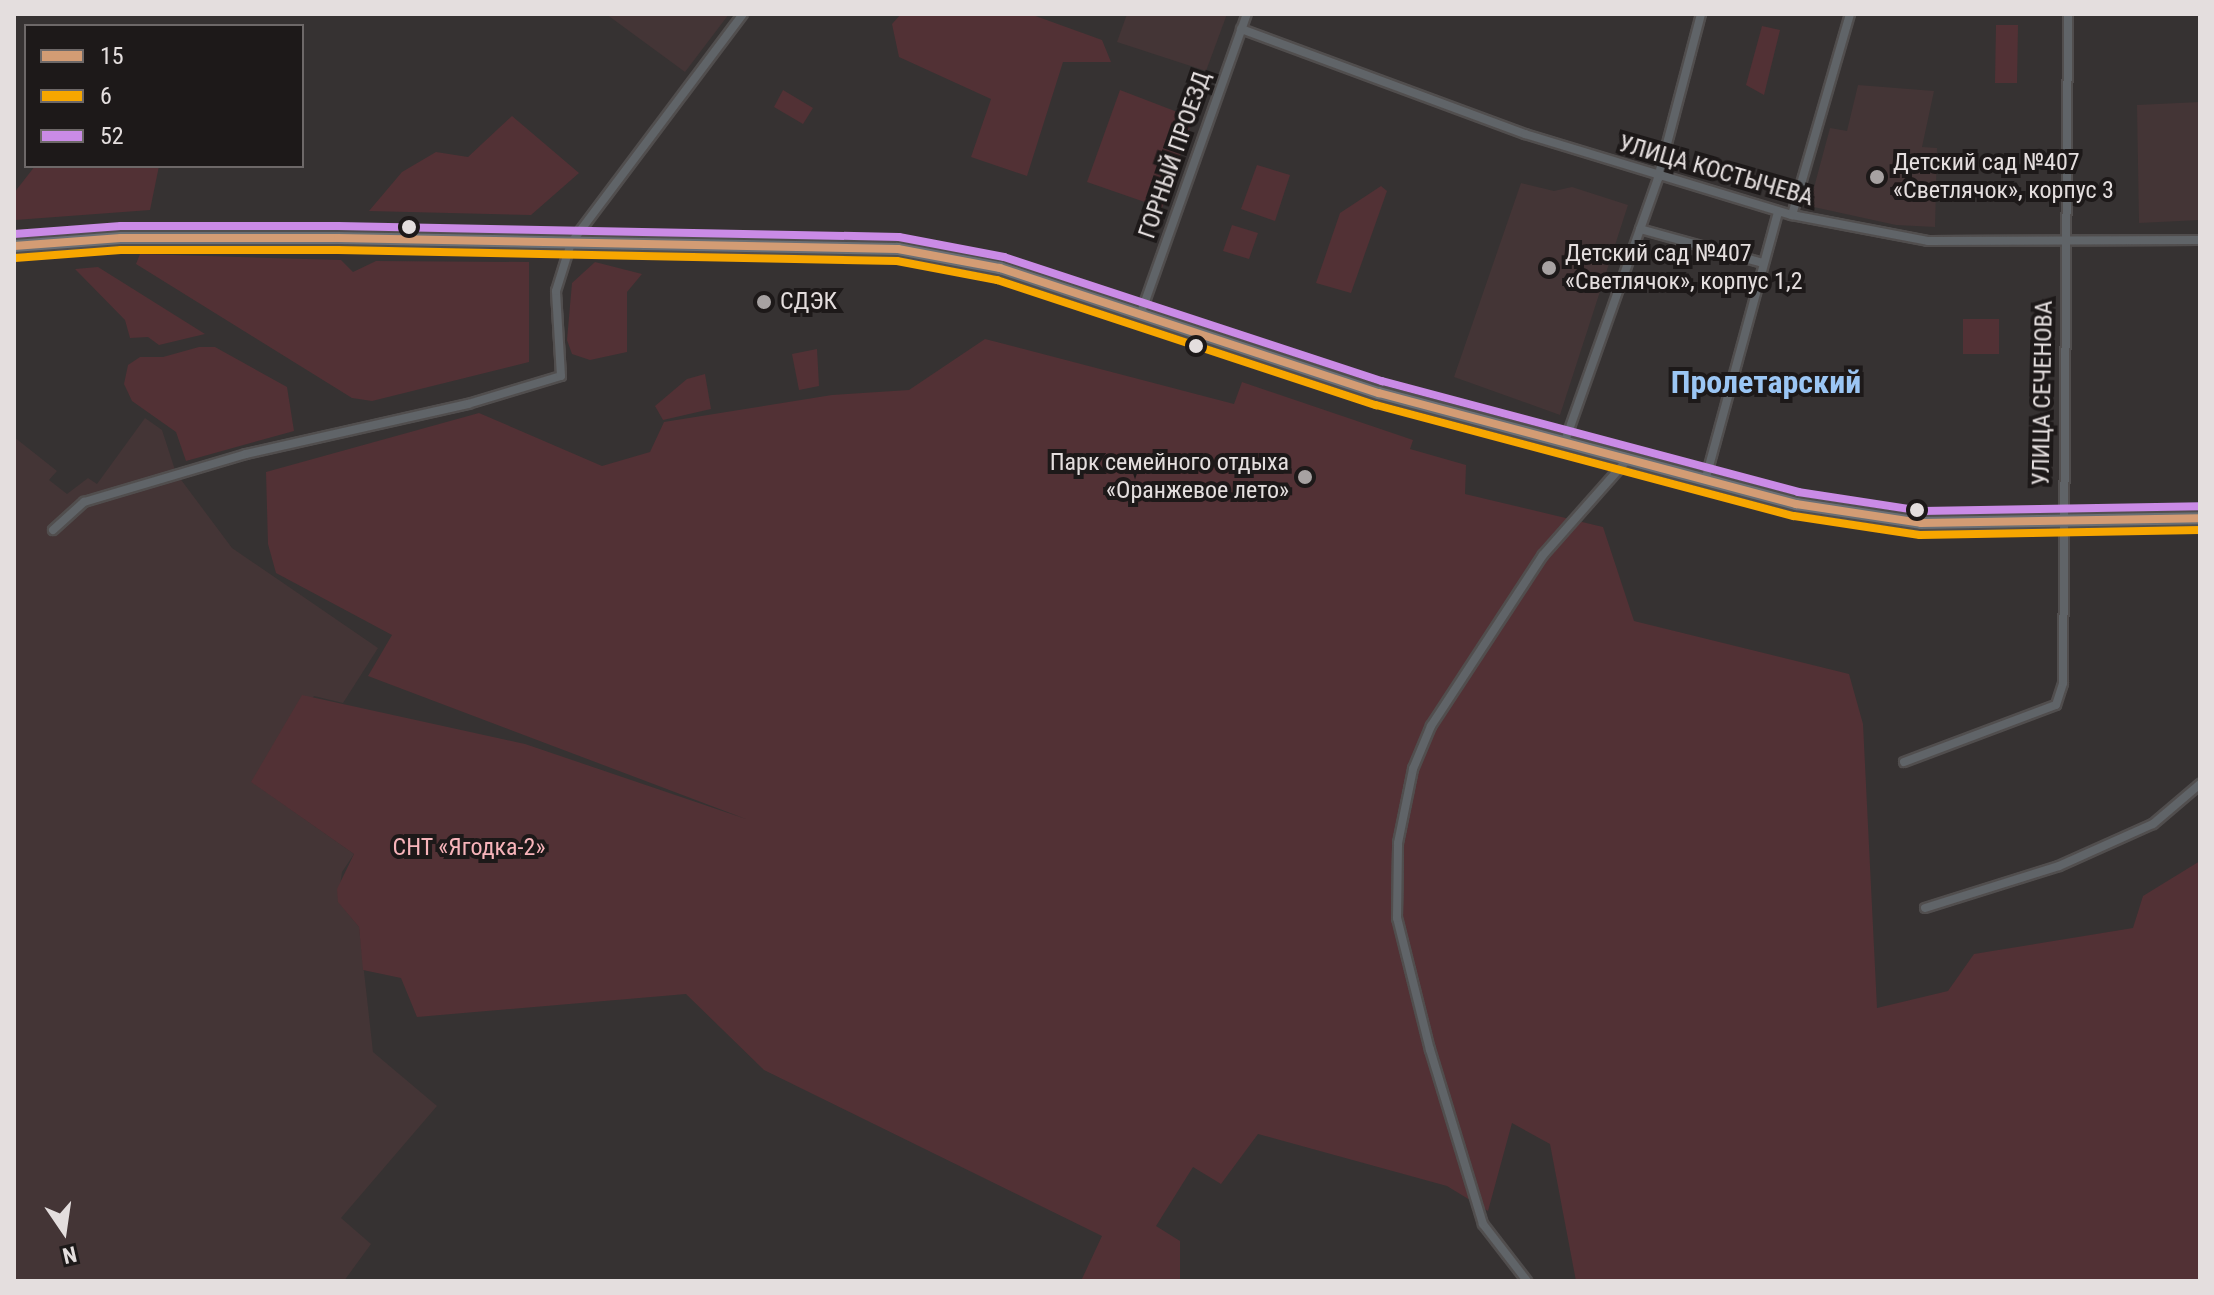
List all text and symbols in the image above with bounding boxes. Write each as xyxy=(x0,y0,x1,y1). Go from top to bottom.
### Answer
legend xyxy=(24,24,304,168)
text: 15 xyxy=(100,42,124,70)
street label: ГОРНЫЙ ПРОЕЗД xyxy=(1133,68,1217,242)
text: 6 xyxy=(100,82,112,110)
text: 52 xyxy=(100,122,124,150)
street label: УЛИЦА КОСТЫЧЕВА xyxy=(1615,129,1817,213)
place label: Детский сад №407 «Светлячок», корпус 3 xyxy=(1893,149,2114,205)
marker: Детский сад №407 «Светлячок», корпус 3 xyxy=(1868,168,1886,186)
unlabelled marker xyxy=(401,219,417,235)
place label: Детский сад №407 «Светлячок», корпус 1,2 xyxy=(1565,240,1803,296)
marker: Детский сад №407 «Светлячок», корпус 1,2 xyxy=(1540,259,1558,277)
place label: СДЭК xyxy=(780,288,837,316)
marker: СДЭК xyxy=(755,293,773,311)
street label: УЛИЦА СЕЧЕНОВА xyxy=(2027,300,2059,486)
unlabelled marker xyxy=(1188,338,1204,354)
district label: Пролетарский xyxy=(1671,363,1861,401)
place label: Парк семейного отдыха «Оранжевое лето» xyxy=(1050,449,1289,505)
marker: Парк семейного отдыха «Оранжевое лето» xyxy=(1296,468,1314,486)
unlabelled marker xyxy=(1909,502,1925,518)
park label: СНТ «Ягодка-2» xyxy=(392,834,546,862)
north arrow xyxy=(24,1191,104,1271)
text: N xyxy=(60,1241,79,1269)

